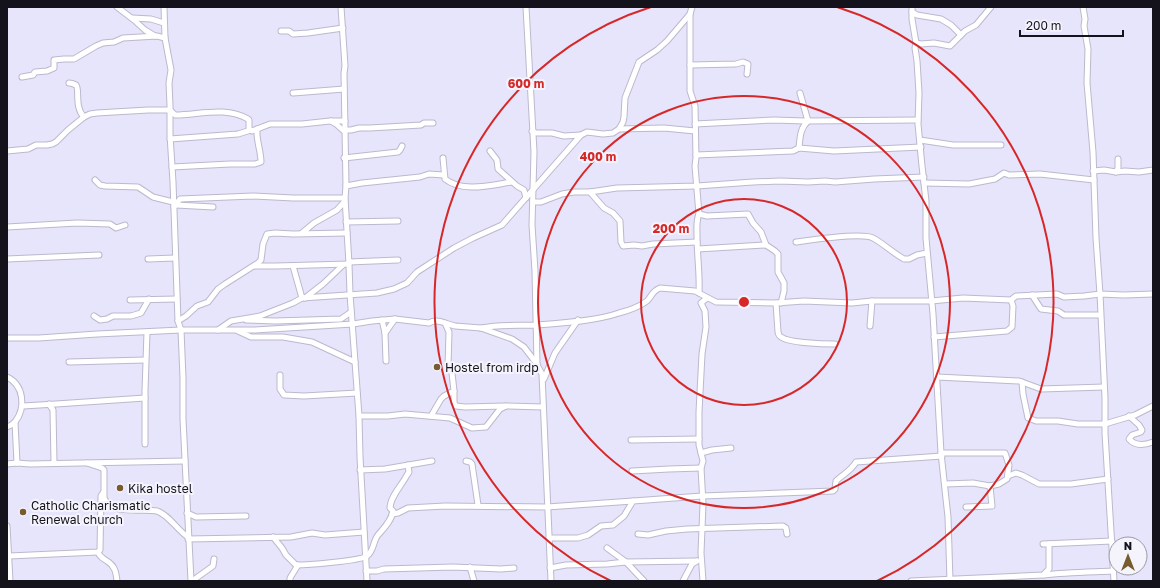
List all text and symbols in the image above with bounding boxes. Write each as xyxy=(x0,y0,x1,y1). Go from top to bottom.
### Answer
scale bar xyxy=(1020,12,1123,38)
text: 200 m xyxy=(1026,18,1061,33)
text: 600 m xyxy=(508,76,544,91)
text: 400 m xyxy=(580,149,616,164)
text: 200 m xyxy=(653,221,689,236)
centre of rings xyxy=(737,295,751,309)
place label: Hostel from irdp xyxy=(445,360,539,375)
marker: Hostel from irdp xyxy=(432,362,442,372)
place label: Kika hostel xyxy=(128,481,193,496)
marker: Kika hostel xyxy=(115,483,125,493)
place label: Catholic Charismatic Renewal church xyxy=(31,498,151,527)
marker: Catholic Charismatic Renewal church xyxy=(18,507,28,517)
north arrow xyxy=(1108,536,1148,576)
text: N xyxy=(1124,539,1132,552)

